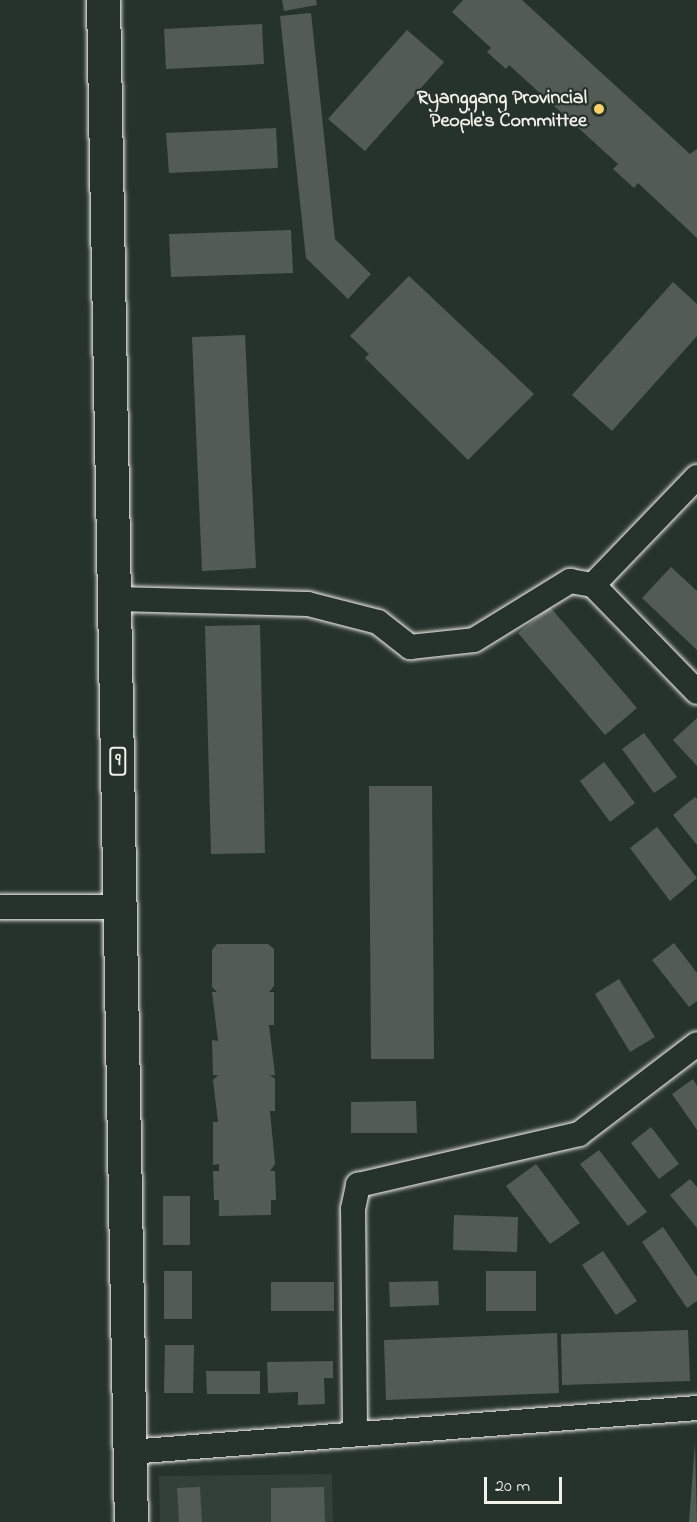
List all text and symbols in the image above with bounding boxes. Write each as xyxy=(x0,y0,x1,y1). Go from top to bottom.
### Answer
place label: Ryanggang Provincial People's Committee xyxy=(417,86,587,133)
marker: Ryanggang Provincial People's Committee xyxy=(592,102,606,116)
road number: 9 xyxy=(109,746,127,776)
scale bar xyxy=(487,1465,565,1503)
text: 20 m xyxy=(495,1474,530,1500)

